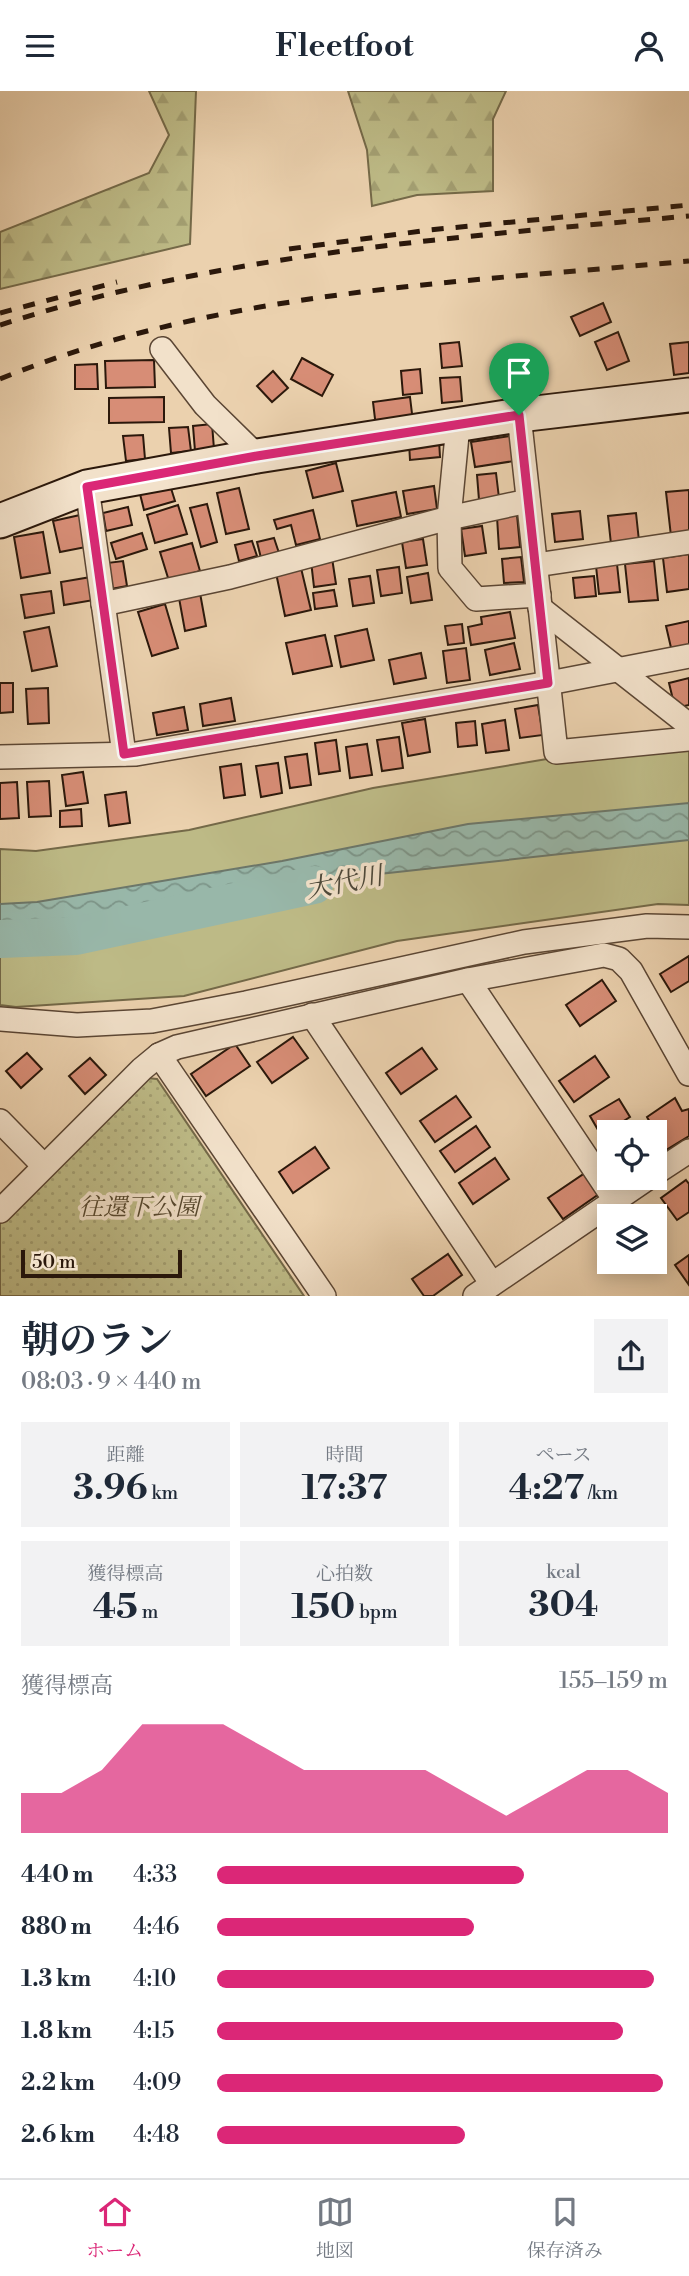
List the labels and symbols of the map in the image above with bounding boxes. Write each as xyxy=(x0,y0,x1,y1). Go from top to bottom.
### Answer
pin xyxy=(489,343,549,415)
water label: 大代川 xyxy=(303,859,388,906)
park label: 往還下公園 xyxy=(79,1193,203,1223)
scale bar xyxy=(21,1247,182,1279)

